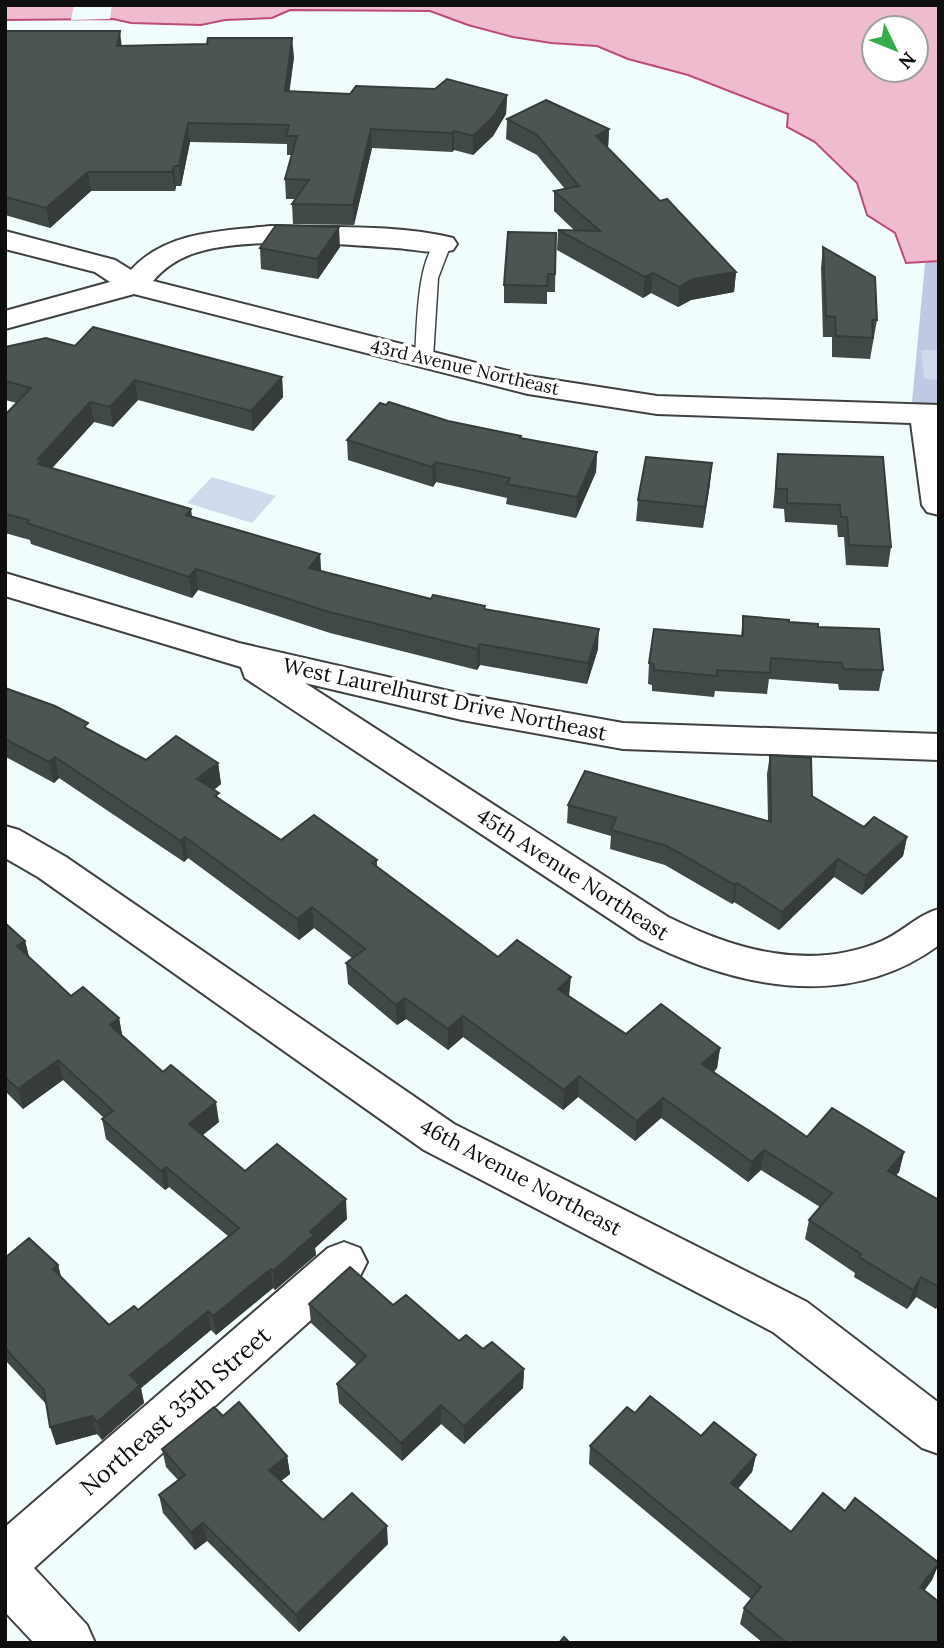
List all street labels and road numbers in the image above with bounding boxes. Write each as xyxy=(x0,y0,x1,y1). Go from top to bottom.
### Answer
street label: 43rd Avenue Northeast xyxy=(368,334,562,400)
street label: West Laurelhurst Drive Northeast xyxy=(281,651,610,747)
street label: 45th Avenue Northeast xyxy=(472,802,675,947)
street label: 46th Avenue Northeast xyxy=(416,1112,627,1242)
street label: Northeast 35th Street xyxy=(73,1319,277,1502)

